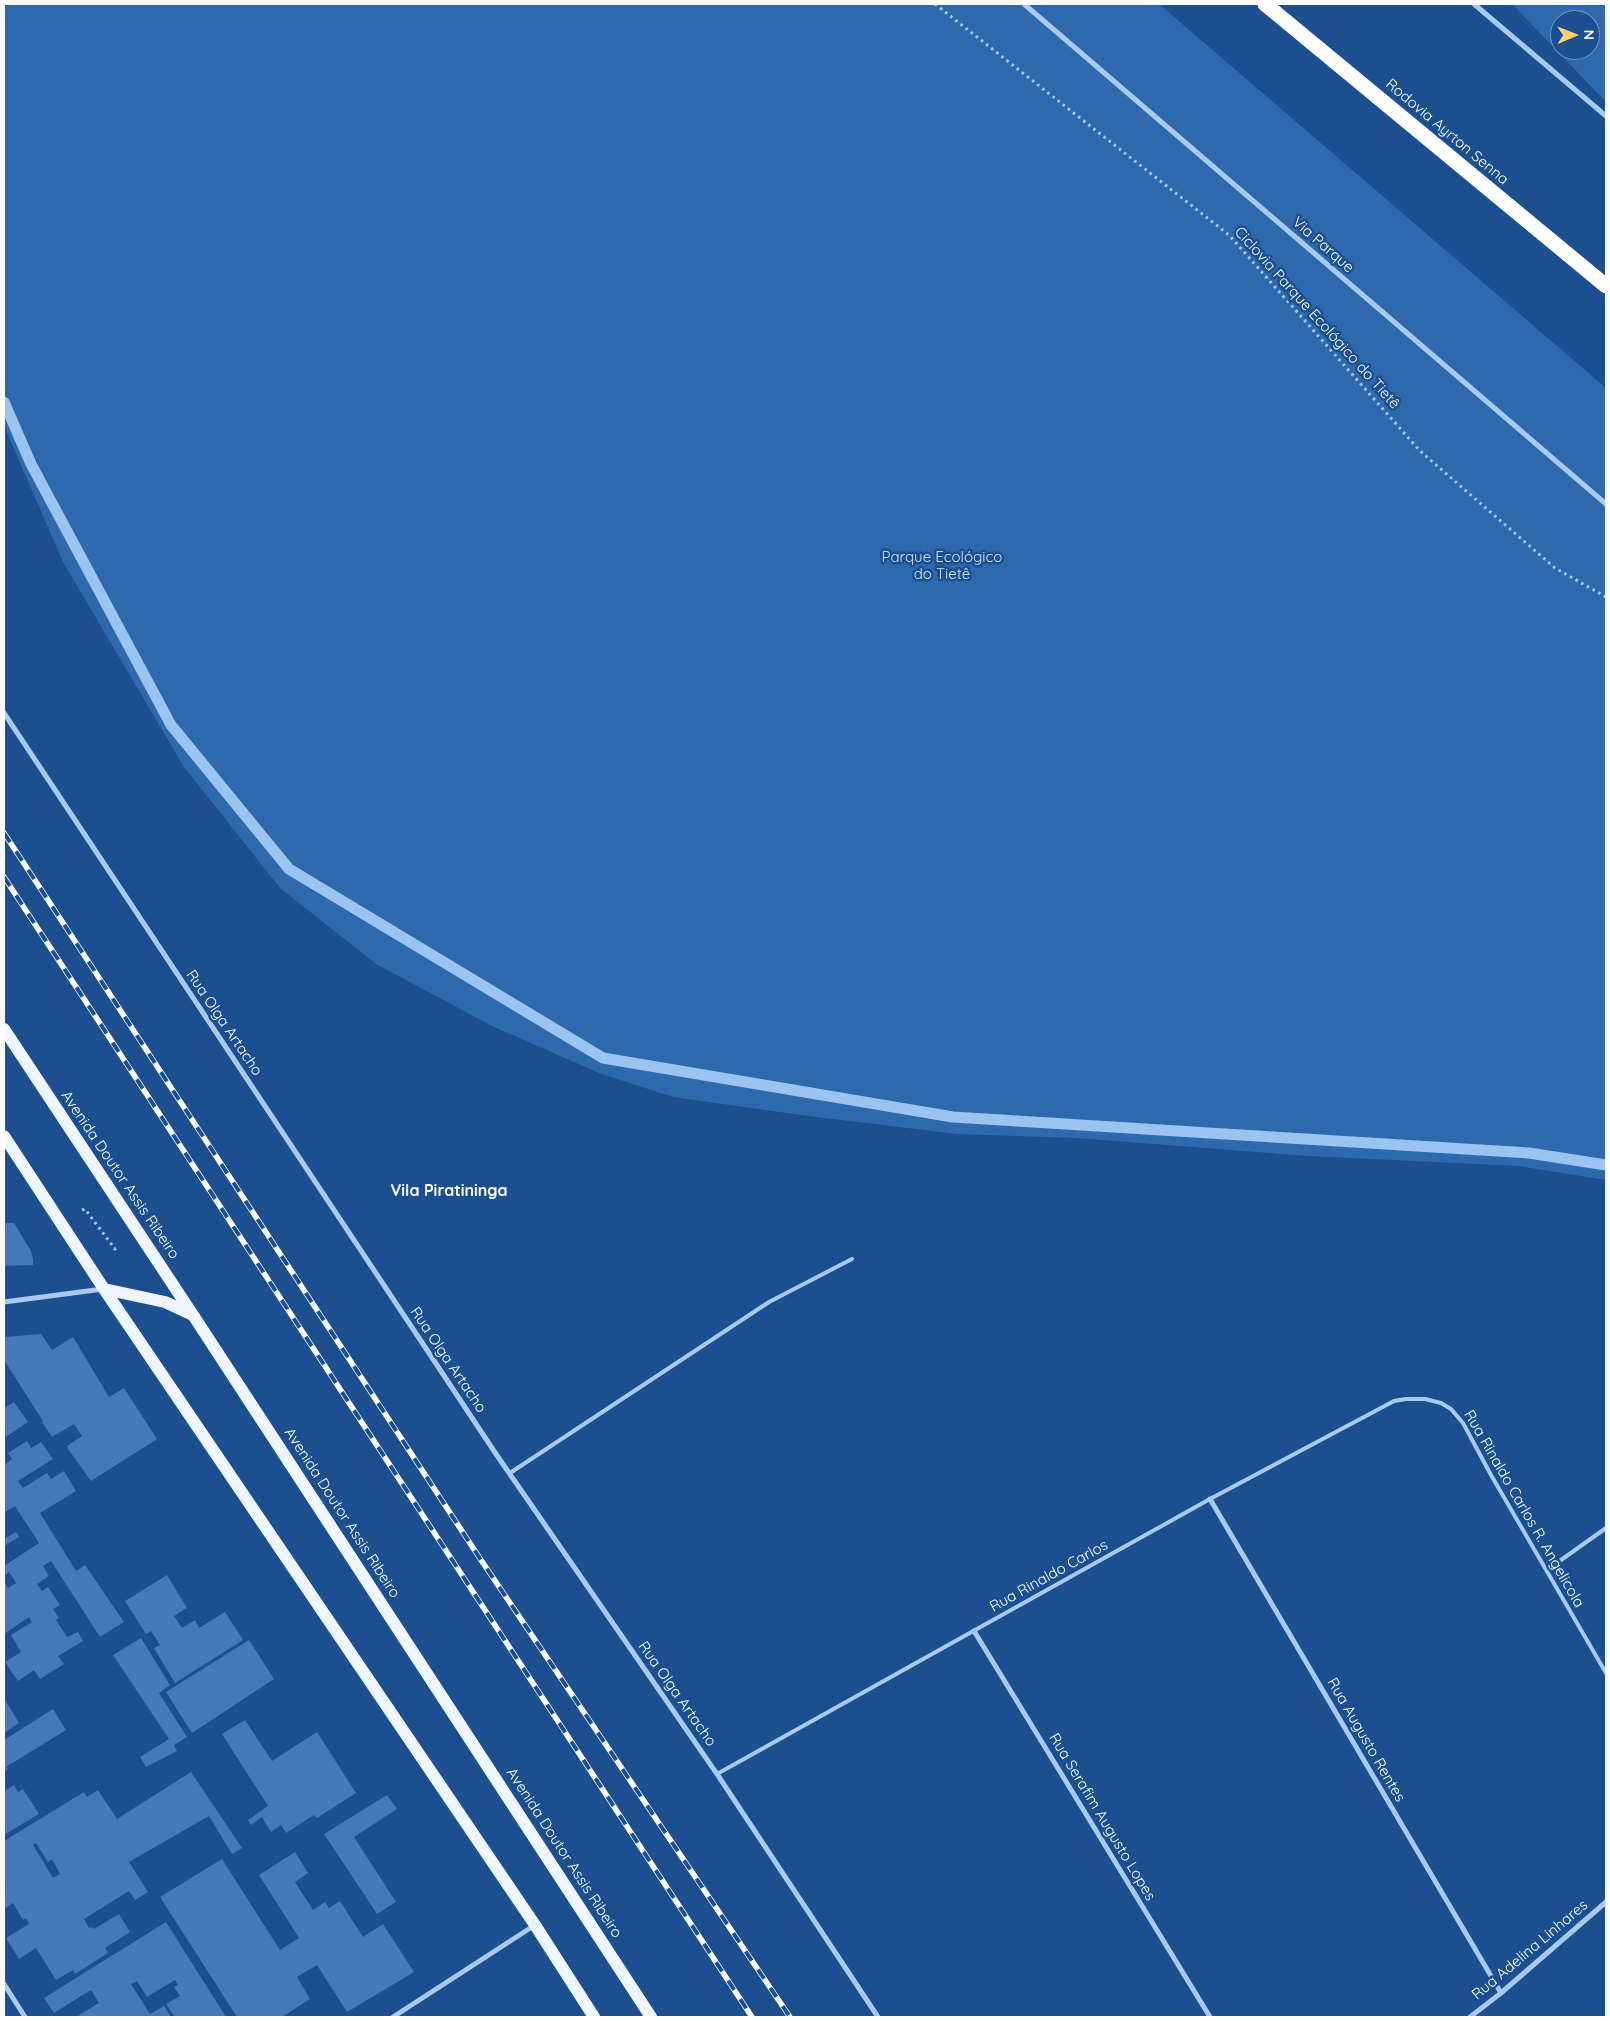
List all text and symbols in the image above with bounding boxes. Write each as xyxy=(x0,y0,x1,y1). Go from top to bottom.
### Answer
north arrow xyxy=(1550,10,1600,60)
text: N xyxy=(1580,29,1598,40)
street label: Rodovia Ayrton Senna xyxy=(1382,75,1512,189)
street label: Via Parque xyxy=(1288,213,1358,277)
street label: Ciclovia Parque Ecológico do Tietê xyxy=(1230,223,1404,413)
park label: Parque Ecológico do Tietê xyxy=(882,548,1002,583)
street label: Rua Olga Artacho xyxy=(182,967,266,1079)
street label: Avenida Doutor Assis Ribeiro xyxy=(57,1088,183,1262)
district label: Vila Piratininga xyxy=(390,1181,508,1201)
street label: Rua Olga Artacho xyxy=(406,1304,490,1416)
street label: Rua Rinaldo Carlos R. Angelicola xyxy=(1460,1407,1588,1611)
street label: Avenida Doutor Assis Ribeiro xyxy=(280,1425,404,1601)
street label: Rua Rinaldo Carlos xyxy=(987,1536,1111,1616)
street label: Rua Olga Artacho xyxy=(634,1638,720,1750)
street label: Rua Augusto Rentes xyxy=(1323,1675,1409,1805)
street label: Rua Serafim Augusto Lopes xyxy=(1045,1730,1159,1904)
street label: Avenida Doutor Assis Ribeiro xyxy=(502,1765,626,1941)
street label: Rua Adelina Linhares xyxy=(1468,1896,1592,2004)

